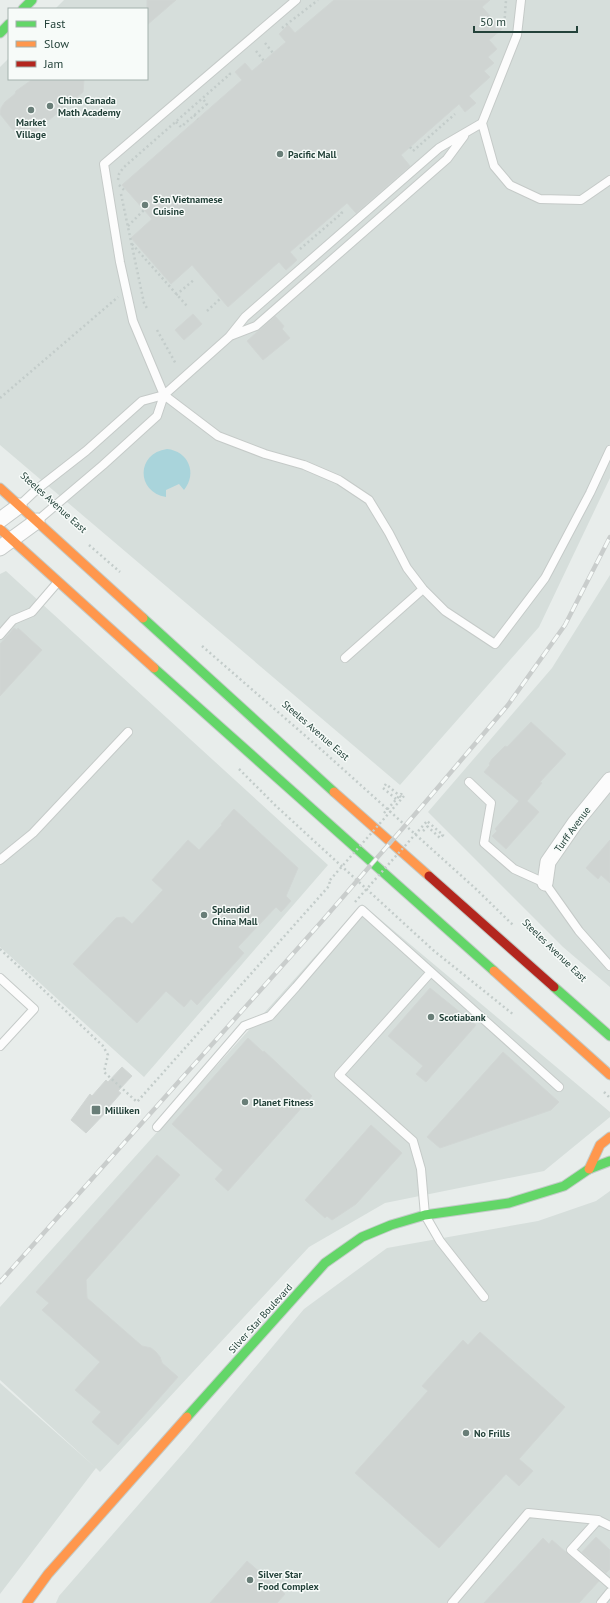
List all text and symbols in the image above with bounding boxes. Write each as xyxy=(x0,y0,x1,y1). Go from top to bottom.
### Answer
legend xyxy=(8,8,148,80)
scale bar xyxy=(474,8,577,34)
text: 50 m xyxy=(480,14,506,29)
text: Fast xyxy=(44,16,65,31)
text: Slow xyxy=(44,36,69,51)
text: Jam xyxy=(43,56,63,71)
place label: China Canada Math Academy xyxy=(58,94,121,119)
marker: China Canada Math Academy xyxy=(45,101,55,111)
marker: Market Village xyxy=(26,105,36,115)
place label: Market Village xyxy=(15,116,46,141)
place label: Pacific Mall xyxy=(288,148,336,161)
marker: Pacific Mall xyxy=(275,149,285,159)
place label: S'en Vietnamese Cuisine xyxy=(153,193,223,218)
marker: S'en Vietnamese Cuisine xyxy=(140,200,150,210)
street label: Steeles Avenue East xyxy=(18,469,90,536)
street label: Steeles Avenue East xyxy=(279,698,352,764)
street label: Turff Avenue xyxy=(551,804,593,855)
place label: Splendid China Mall xyxy=(212,903,258,928)
marker: Splendid China Mall xyxy=(199,910,209,920)
street label: Steeles Avenue East xyxy=(520,916,590,985)
place label: Scotiabank xyxy=(439,1011,486,1024)
marker: Scotiabank xyxy=(426,1012,436,1022)
place label: Planet Fitness xyxy=(253,1096,313,1109)
marker: Planet Fitness xyxy=(240,1097,250,1107)
marker: Milliken xyxy=(90,1104,102,1116)
place label: Milliken xyxy=(105,1104,140,1117)
street label: Silver Star Boulevard xyxy=(226,1281,295,1356)
place label: No Frills xyxy=(474,1427,510,1440)
marker: No Frills xyxy=(461,1428,471,1438)
place label: Silver Star Food Complex xyxy=(258,1568,319,1593)
marker: Silver Star Food Complex xyxy=(245,1575,255,1585)

